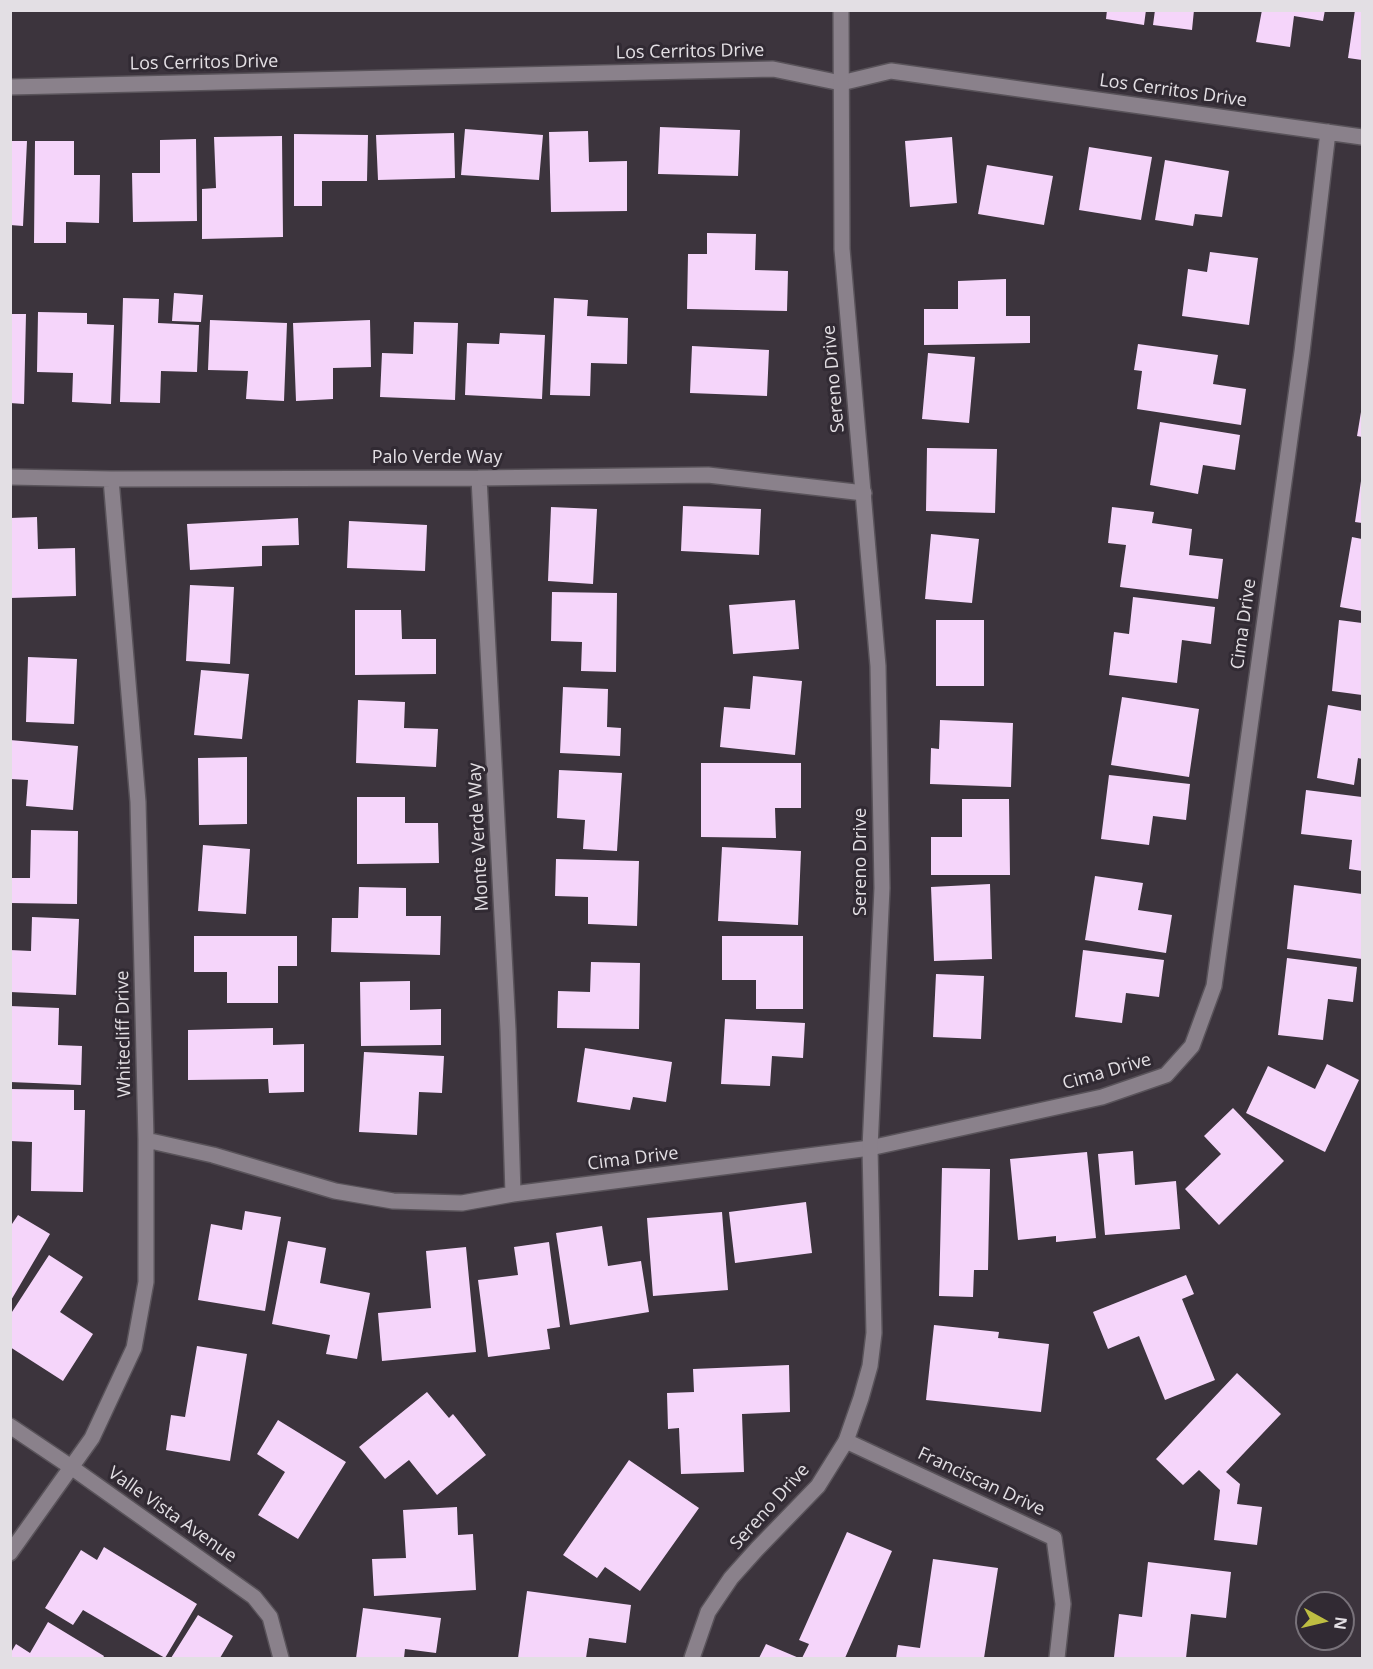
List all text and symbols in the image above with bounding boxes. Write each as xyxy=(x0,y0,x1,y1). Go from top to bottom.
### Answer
street label: Los Cerritos Drive xyxy=(615,40,765,64)
street label: Los Cerritos Drive xyxy=(129,51,279,75)
street label: Los Cerritos Drive xyxy=(1098,70,1248,112)
street label: Sereno Drive xyxy=(819,324,849,434)
street label: Palo Verde Way xyxy=(372,447,502,469)
street label: Cima Drive xyxy=(1227,577,1261,671)
street label: Monte Verde Way xyxy=(464,762,494,912)
street label: Sereno Drive xyxy=(850,808,872,916)
street label: Whitecliff Drive xyxy=(112,970,136,1098)
street label: Cima Drive xyxy=(1060,1049,1154,1095)
street label: Cima Drive xyxy=(586,1143,680,1175)
street label: Franciscan Drive xyxy=(914,1443,1048,1521)
street label: Sereno Drive xyxy=(726,1460,814,1554)
street label: Valle Vista Avenue xyxy=(103,1462,241,1568)
north arrow xyxy=(1295,1591,1355,1651)
text: N xyxy=(1329,1615,1353,1631)

